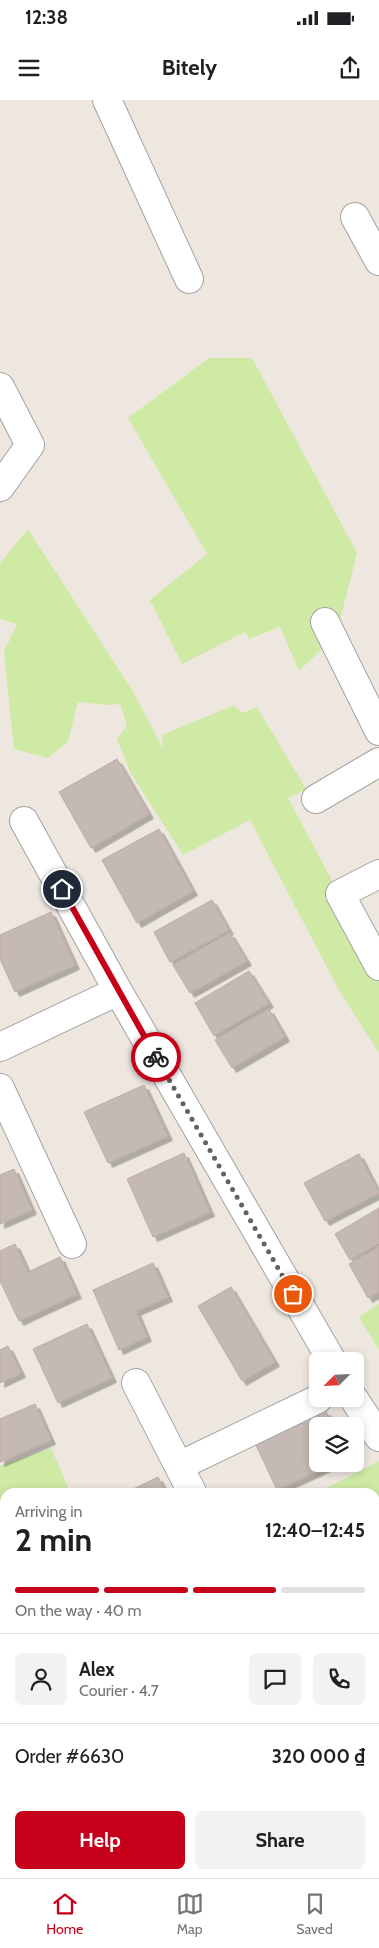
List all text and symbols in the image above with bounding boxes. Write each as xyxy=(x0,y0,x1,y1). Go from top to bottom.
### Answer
text: 12:38 xyxy=(25,6,68,29)
icon: menu xyxy=(15,54,43,82)
text: Bitely xyxy=(162,54,217,81)
icon: share xyxy=(336,54,364,82)
pin xyxy=(41,868,83,910)
icon: home xyxy=(48,875,76,903)
courier xyxy=(131,1032,181,1082)
icon: bike xyxy=(142,1043,170,1071)
pin xyxy=(272,1273,314,1315)
icon: bag xyxy=(279,1280,307,1308)
north arrow xyxy=(309,1352,364,1408)
map controls xyxy=(309,1352,364,1472)
button: layers xyxy=(309,1417,364,1472)
text: Arriving in xyxy=(15,1502,82,1521)
text: 12:40–12:45 xyxy=(265,1519,365,1542)
text: 2 min xyxy=(15,1520,92,1559)
text: On the way · 40 m xyxy=(15,1601,142,1620)
button: person xyxy=(15,1653,67,1705)
button: chat xyxy=(249,1653,301,1705)
button: phone xyxy=(313,1653,365,1705)
text: Alex xyxy=(79,1658,115,1681)
text: Courier · 4.7 xyxy=(79,1681,159,1700)
text: Order #6630 xyxy=(15,1745,124,1768)
text: 320 000 ₫ xyxy=(272,1745,365,1768)
button: Help xyxy=(15,1811,185,1869)
button: Share xyxy=(195,1811,365,1869)
tab: Home xyxy=(46,1890,83,1938)
tab: Map xyxy=(176,1890,204,1938)
tab: Saved xyxy=(296,1890,333,1938)

